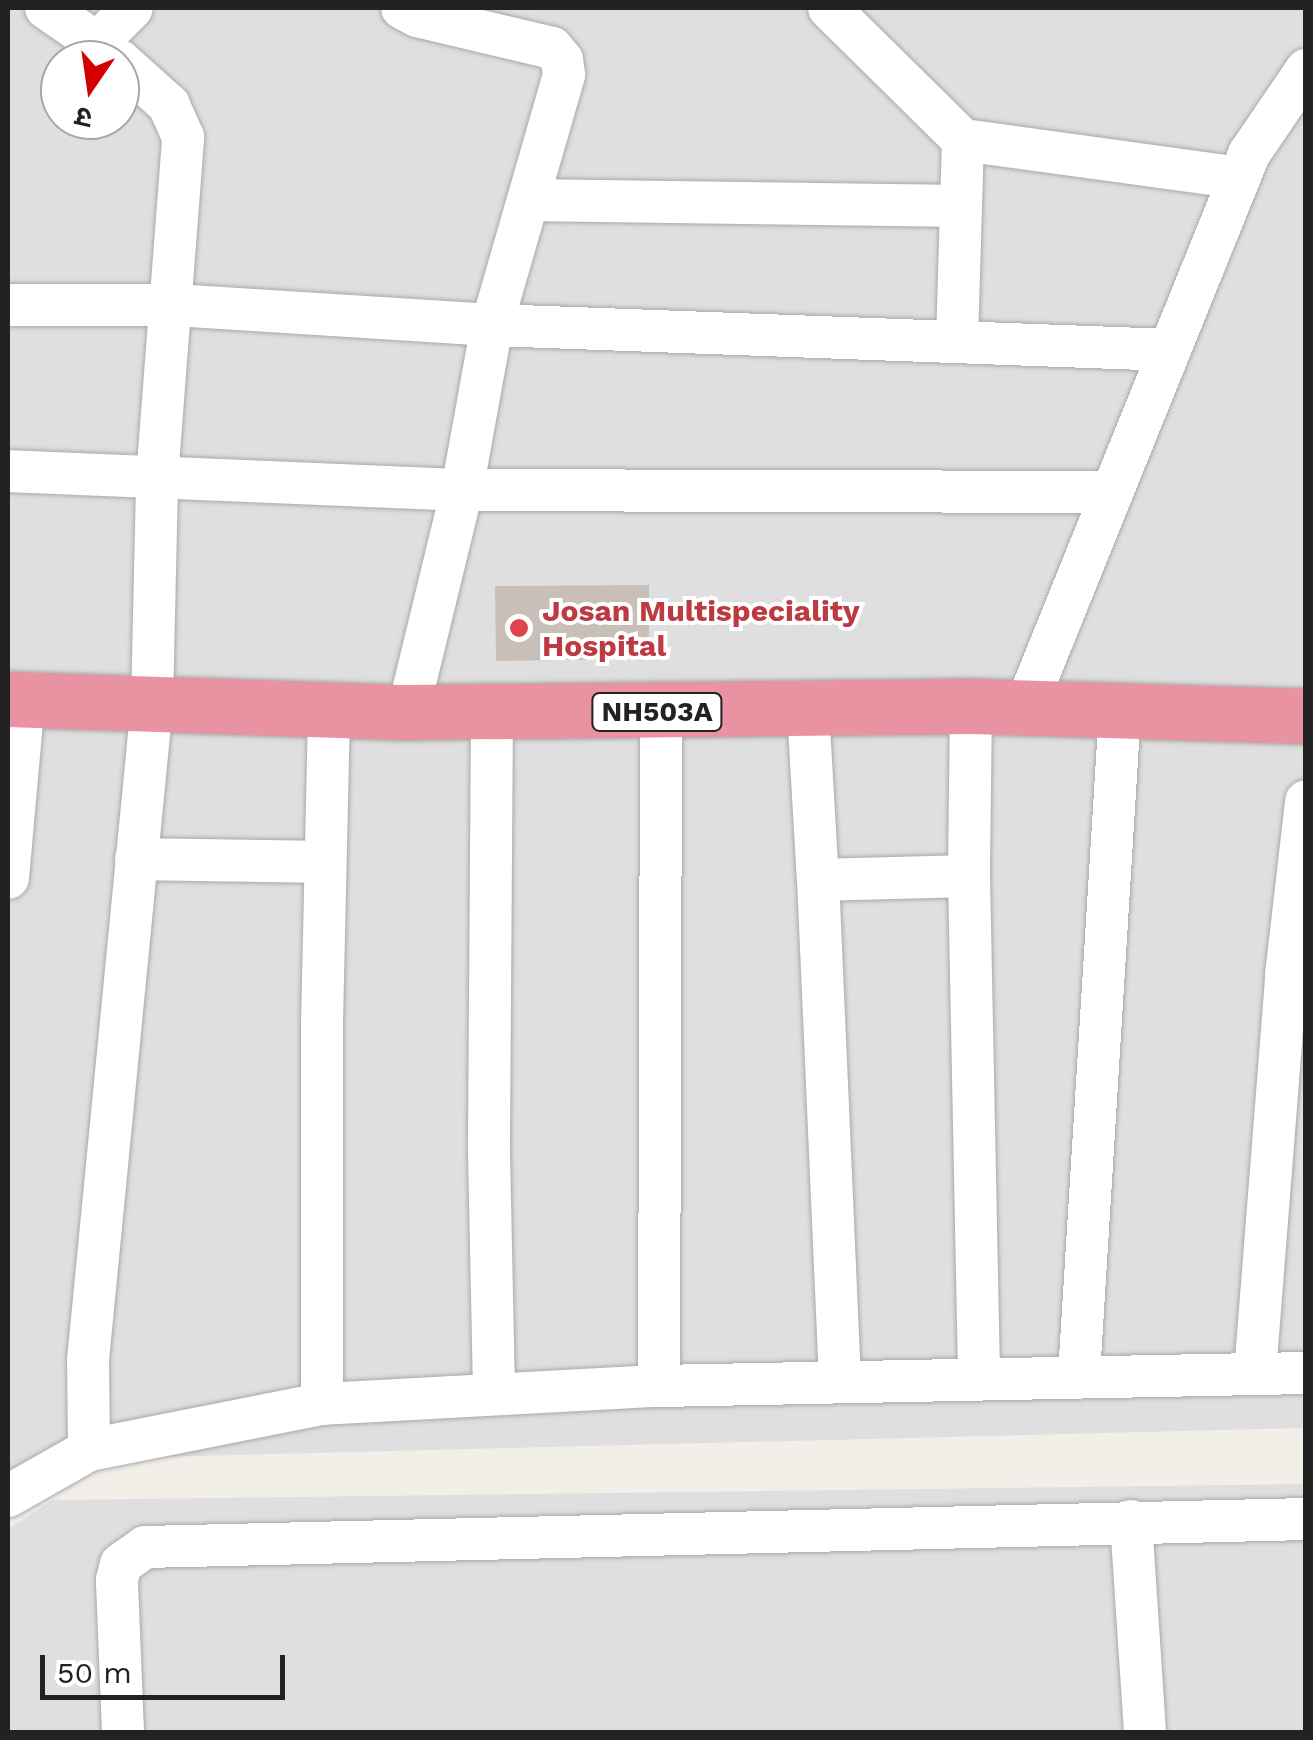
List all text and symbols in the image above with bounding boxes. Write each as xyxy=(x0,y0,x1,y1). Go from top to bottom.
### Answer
north arrow xyxy=(40,40,140,140)
text: उ xyxy=(72,100,95,136)
place label: Josan Multispeciality Hospital xyxy=(542,593,860,664)
marker: Josan Multispeciality Hospital xyxy=(506,615,532,641)
road number: NH503A xyxy=(590,689,724,735)
scale bar xyxy=(45,1635,290,1697)
text: 50 m xyxy=(57,1655,132,1690)

